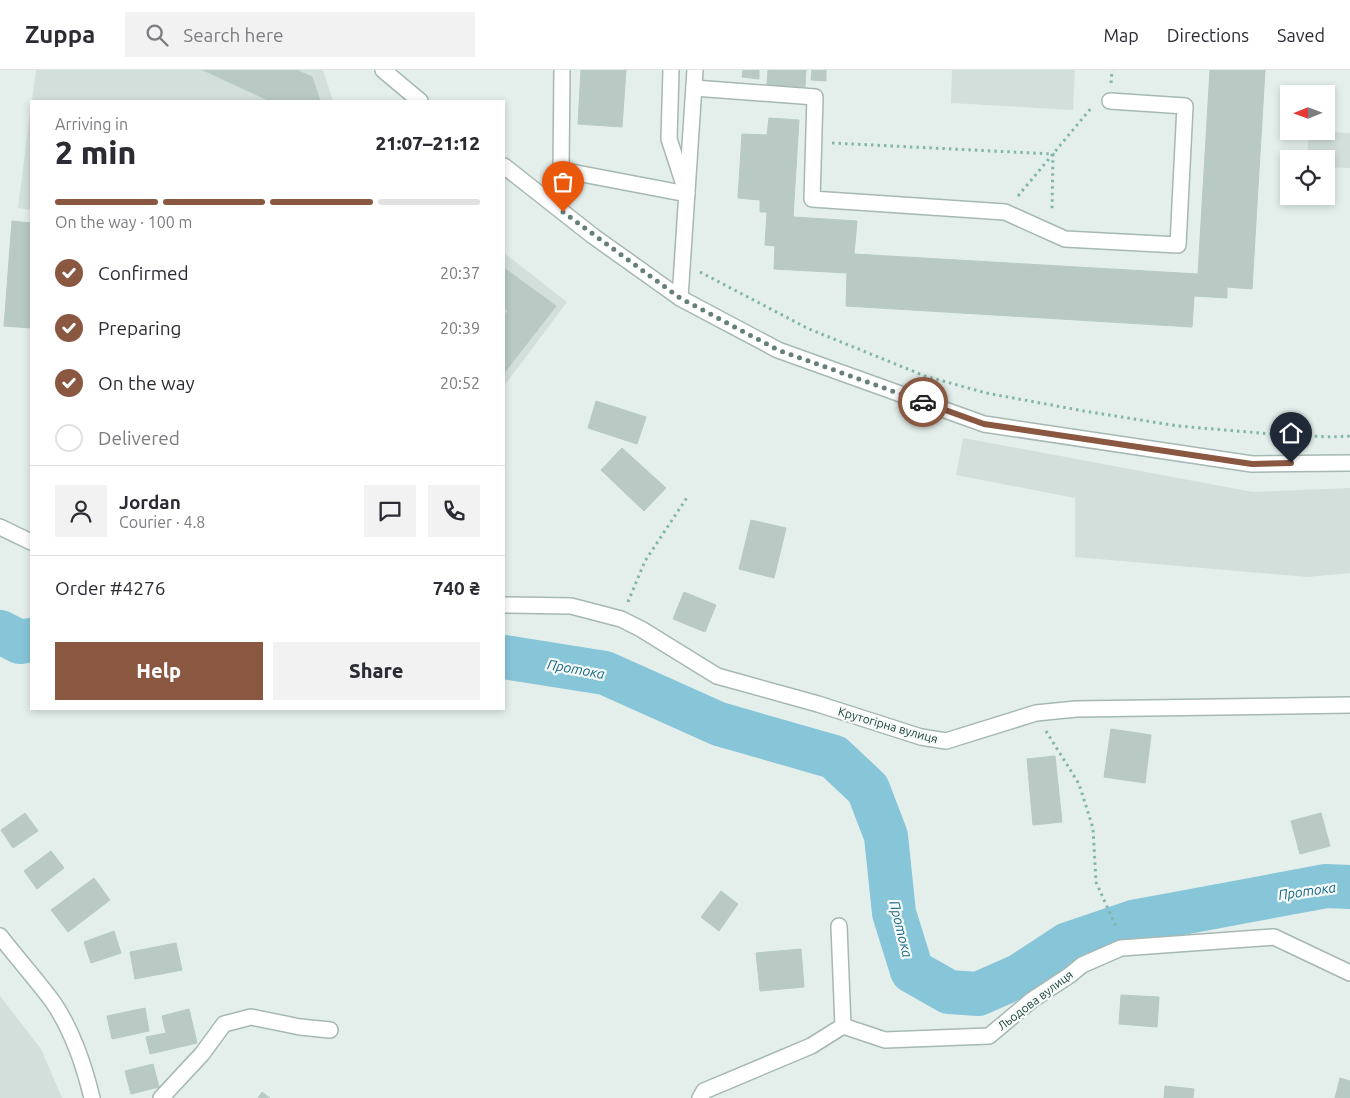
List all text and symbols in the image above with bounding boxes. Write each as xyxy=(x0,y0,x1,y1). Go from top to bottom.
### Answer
search box xyxy=(125,12,475,57)
text: Zuppa xyxy=(25,21,95,48)
icon: search xyxy=(143,21,171,49)
text: Search here xyxy=(183,24,284,46)
text: Map xyxy=(1103,25,1139,45)
text: Directions xyxy=(1167,25,1249,45)
text: Saved xyxy=(1277,25,1325,45)
north arrow xyxy=(1280,85,1335,140)
map controls xyxy=(1280,85,1335,205)
text: Arriving in xyxy=(55,115,128,133)
text: 21:07–21:12 xyxy=(375,132,480,154)
text: 2 min xyxy=(55,134,136,170)
button: locate xyxy=(1280,150,1335,205)
pin xyxy=(542,161,584,212)
icon: bag xyxy=(549,168,577,196)
text: On the way · 100 m xyxy=(55,213,192,231)
icon: check xyxy=(55,259,83,287)
text: Confirmed xyxy=(98,262,189,284)
text: 20:37 xyxy=(440,264,480,282)
icon: check xyxy=(55,314,83,342)
text: Preparing xyxy=(98,317,182,339)
text: 20:39 xyxy=(440,319,480,337)
icon: check xyxy=(55,369,83,397)
text: On the way xyxy=(98,372,195,394)
text: 20:52 xyxy=(440,374,480,392)
courier xyxy=(898,377,948,427)
icon: car xyxy=(909,388,937,416)
pin xyxy=(1270,412,1312,463)
icon: home xyxy=(1277,419,1305,447)
text: Delivered xyxy=(98,427,180,449)
button: person xyxy=(55,485,107,537)
button: chat xyxy=(364,485,416,537)
button: phone xyxy=(428,485,480,537)
text: Jordan xyxy=(119,491,181,513)
text: Courier · 4.8 xyxy=(119,513,205,531)
text: Order #4276 xyxy=(55,577,165,599)
text: 740 ₴ xyxy=(433,577,480,599)
button: Help xyxy=(55,642,263,700)
button: Share xyxy=(273,642,480,700)
water label: Протока xyxy=(546,656,606,682)
street label: Крутогірна вулиця xyxy=(837,705,939,745)
water label: Протока xyxy=(1277,879,1337,903)
water label: Протока xyxy=(886,899,916,960)
street label: Льодова вулиця xyxy=(995,967,1075,1033)

